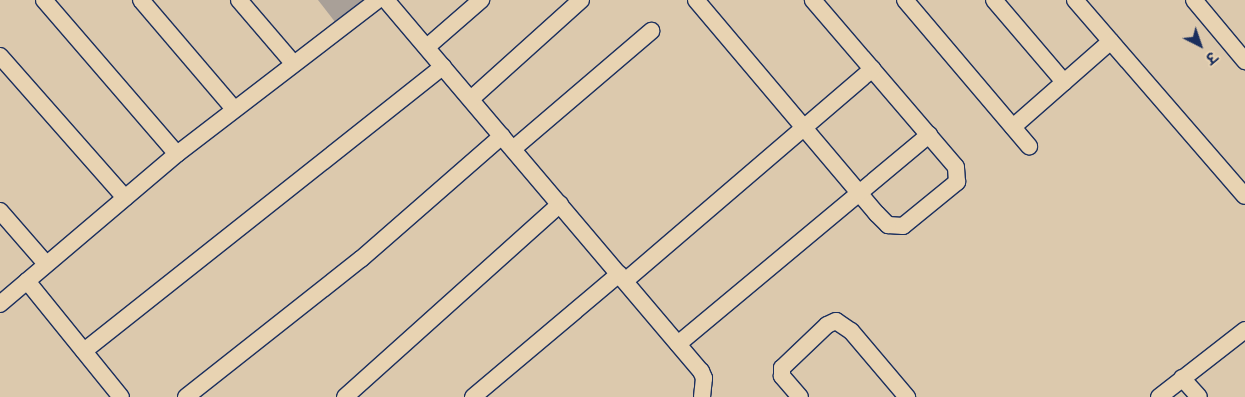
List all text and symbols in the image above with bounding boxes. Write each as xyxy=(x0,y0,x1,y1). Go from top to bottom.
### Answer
north arrow xyxy=(1175,20,1225,70)
text: उ xyxy=(1200,46,1221,68)

